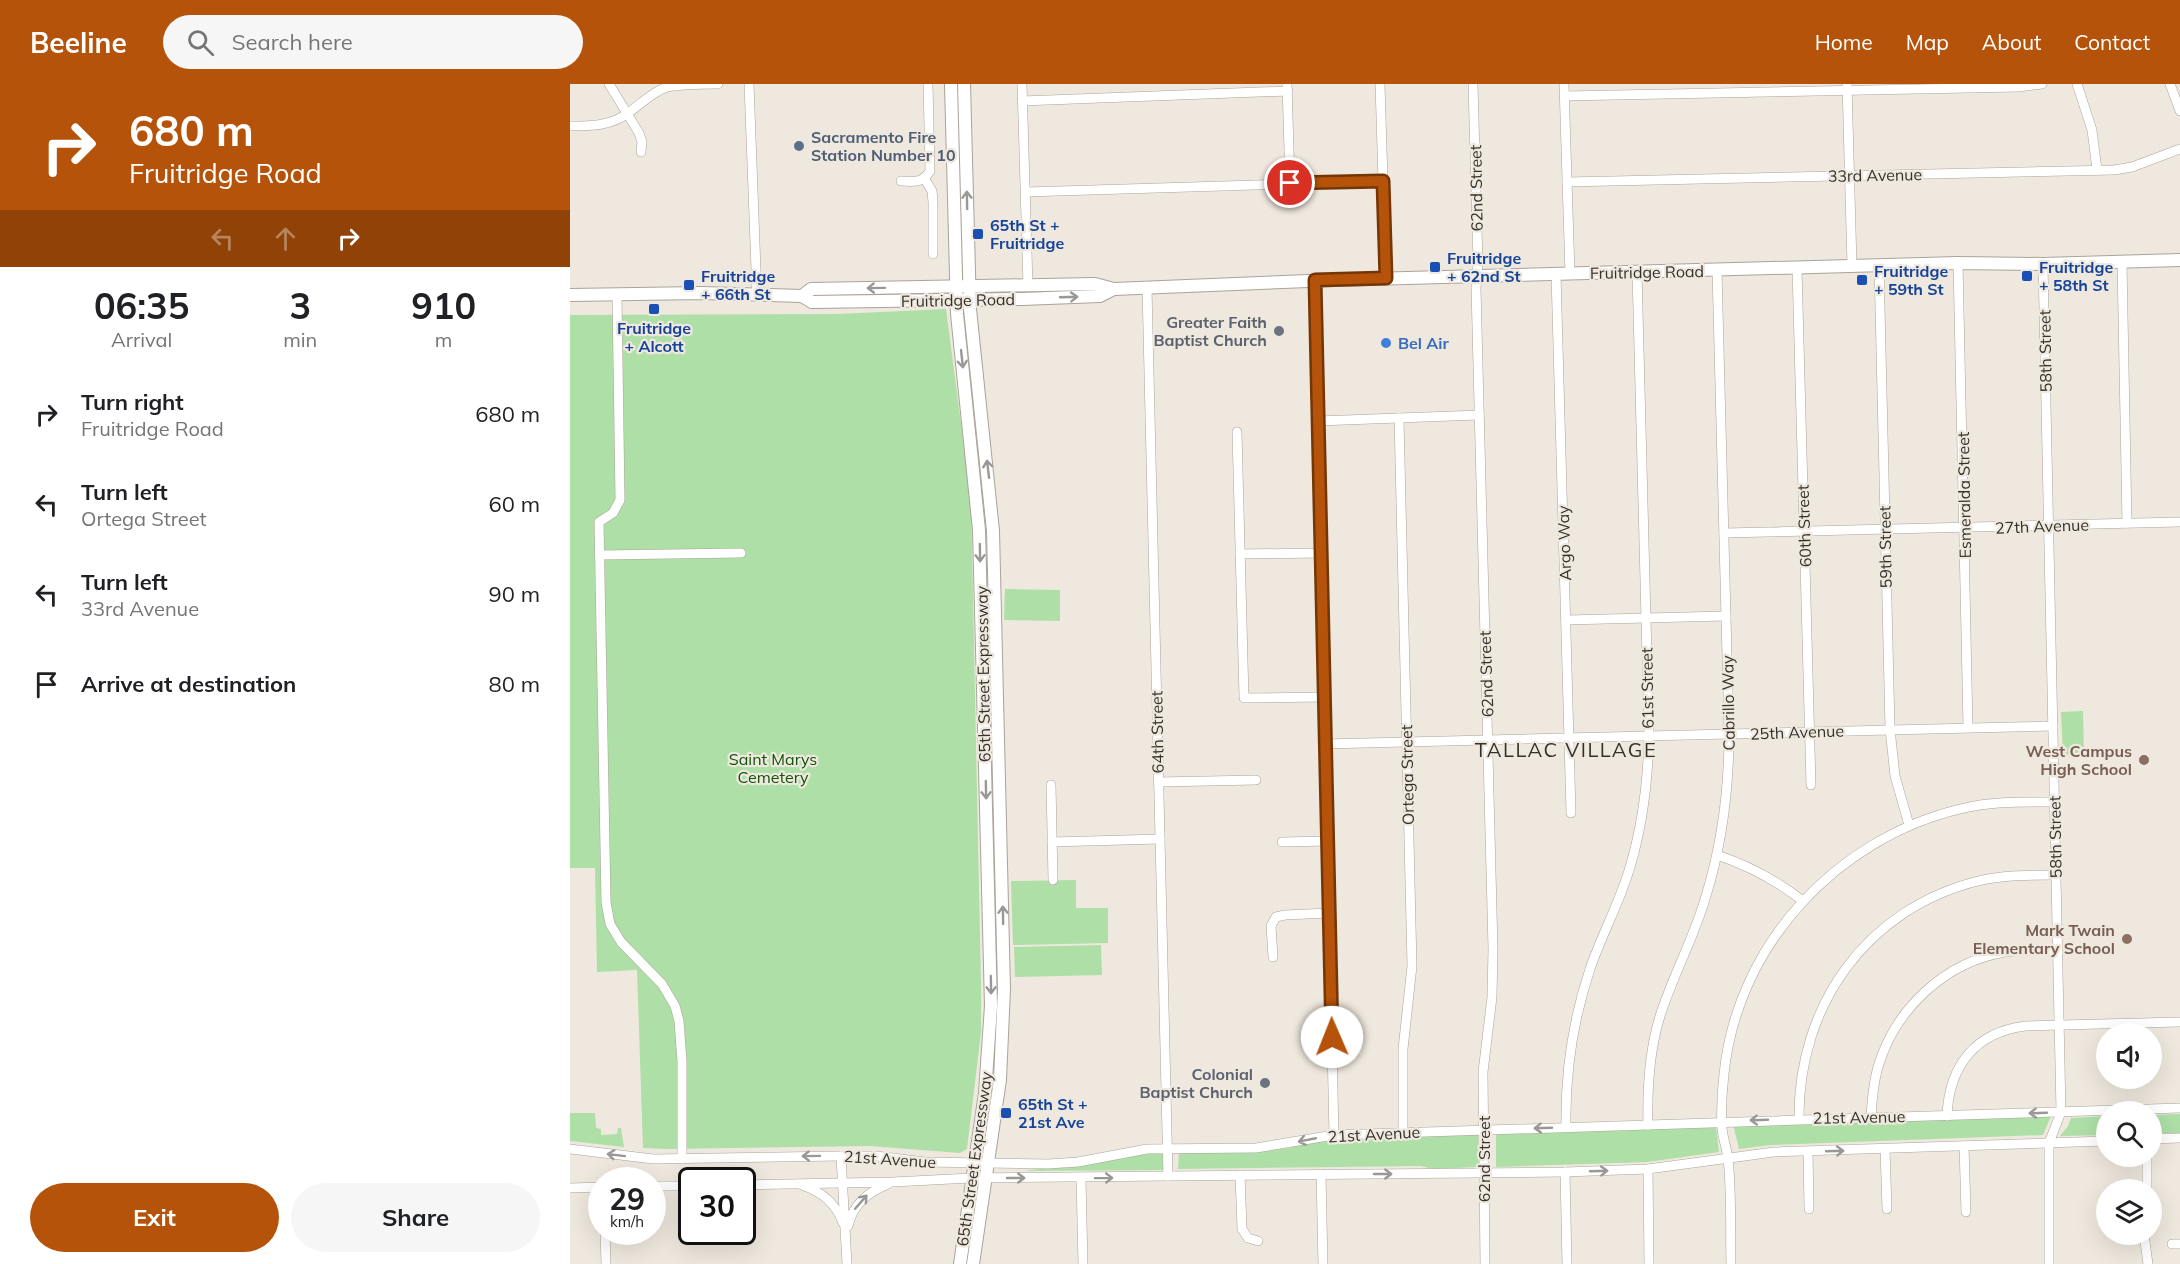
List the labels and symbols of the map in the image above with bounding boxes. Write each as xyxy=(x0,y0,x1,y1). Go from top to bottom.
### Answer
place label: Sacramento Fire Station Number 10 xyxy=(811,127,956,165)
marker: Sacramento Fire Station Number 10 xyxy=(792,139,806,153)
street label: 62nd Street xyxy=(1465,144,1487,231)
pin xyxy=(1264,157,1315,208)
street label: 33rd Avenue xyxy=(1828,164,1922,186)
one-way arrow xyxy=(961,190,973,210)
place label: 65th St + Fruitridge xyxy=(990,215,1064,253)
marker: 65th St + Fruitridge xyxy=(971,227,985,241)
place label: Fruitridge + 62nd St xyxy=(1447,248,1521,286)
place label: Fruitridge + 58th St xyxy=(2039,257,2113,295)
marker: Fruitridge + 62nd St xyxy=(1428,260,1442,274)
street label: Fruitridge Road xyxy=(1590,261,1704,283)
place label: Fruitridge + 59th St xyxy=(1874,261,1948,299)
place label: Fruitridge + 66th St xyxy=(701,266,775,304)
marker: Fruitridge + 58th St xyxy=(2020,269,2034,283)
marker: Fruitridge + 59th St xyxy=(1855,273,1869,287)
marker: Fruitridge + 66th St xyxy=(682,278,696,292)
one-way arrow xyxy=(866,282,886,294)
street label: Fruitridge Road xyxy=(901,289,1015,311)
one-way arrow xyxy=(1058,292,1078,303)
marker: Fruitridge + Alcott xyxy=(647,302,661,316)
street label: 58th Street xyxy=(2034,309,2056,392)
place label: Greater Faith Baptist Church xyxy=(1154,312,1267,350)
place label: Fruitridge + Alcott xyxy=(617,318,691,356)
marker: Greater Faith Baptist Church xyxy=(1272,324,1286,338)
place label: Bel Air xyxy=(1398,333,1450,353)
marker: Bel Air xyxy=(1379,336,1393,350)
one-way arrow xyxy=(956,348,967,368)
street label: Esmeralda Street xyxy=(1953,431,1975,559)
one-way arrow xyxy=(982,459,993,479)
street label: 60th Street xyxy=(1793,484,1815,568)
street label: Argo Way xyxy=(1553,505,1575,581)
street label: 59th Street xyxy=(1874,505,1896,588)
street label: 27th Avenue xyxy=(1995,514,2089,538)
one-way arrow xyxy=(974,542,986,562)
street label: 65th Street Expressway xyxy=(971,585,995,762)
street label: 62nd Street xyxy=(1474,630,1498,718)
street label: 61st Street xyxy=(1636,647,1658,729)
street label: Cabrillo Way xyxy=(1717,655,1739,751)
street label: 64th Street xyxy=(1146,690,1168,773)
street label: 25th Avenue xyxy=(1750,720,1844,744)
street label: Ortega Street xyxy=(1396,724,1418,825)
district label: TALLAC VILLAGE xyxy=(1475,737,1657,762)
place label: West Campus High School xyxy=(2025,741,2132,779)
park label: Saint Marys Cemetery xyxy=(729,749,817,787)
marker: West Campus High School xyxy=(2137,753,2151,767)
one-way arrow xyxy=(980,779,992,799)
street label: 58th Street xyxy=(2044,795,2066,878)
one-way arrow xyxy=(997,906,1008,926)
place label: Mark Twain Elementary School xyxy=(1973,920,2115,958)
marker: Mark Twain Elementary School xyxy=(2120,932,2134,946)
one-way arrow xyxy=(985,974,997,994)
position arrow xyxy=(1300,1005,1364,1069)
place label: Colonial Baptist Church xyxy=(1140,1064,1253,1102)
street label: 65th Street Expressway xyxy=(952,1070,996,1248)
marker: Colonial Baptist Church xyxy=(1258,1076,1272,1090)
place label: 65th St + 21st Ave xyxy=(1018,1094,1088,1132)
marker: 65th St + 21st Ave xyxy=(999,1106,1013,1120)
street label: 21st Avenue xyxy=(1813,1106,1905,1128)
one-way arrow xyxy=(2028,1107,2048,1119)
one-way arrow xyxy=(1749,1114,1769,1126)
street label: 62nd Street xyxy=(1474,1115,1494,1202)
street label: 21st Avenue xyxy=(1327,1122,1421,1146)
one-way arrow xyxy=(1533,1122,1553,1133)
one-way arrow xyxy=(1297,1135,1317,1146)
one-way arrow xyxy=(1824,1145,1844,1156)
street label: 21st Avenue xyxy=(843,1146,937,1172)
one-way arrow xyxy=(607,1150,626,1161)
one-way arrow xyxy=(801,1150,821,1162)
one-way arrow xyxy=(1588,1166,1608,1177)
speed limit sign: 30 xyxy=(678,1167,756,1245)
one-way arrow xyxy=(1372,1168,1392,1180)
one-way arrow xyxy=(1005,1172,1025,1184)
one-way arrow xyxy=(1093,1172,1113,1183)
one-way arrow xyxy=(854,1194,867,1210)

